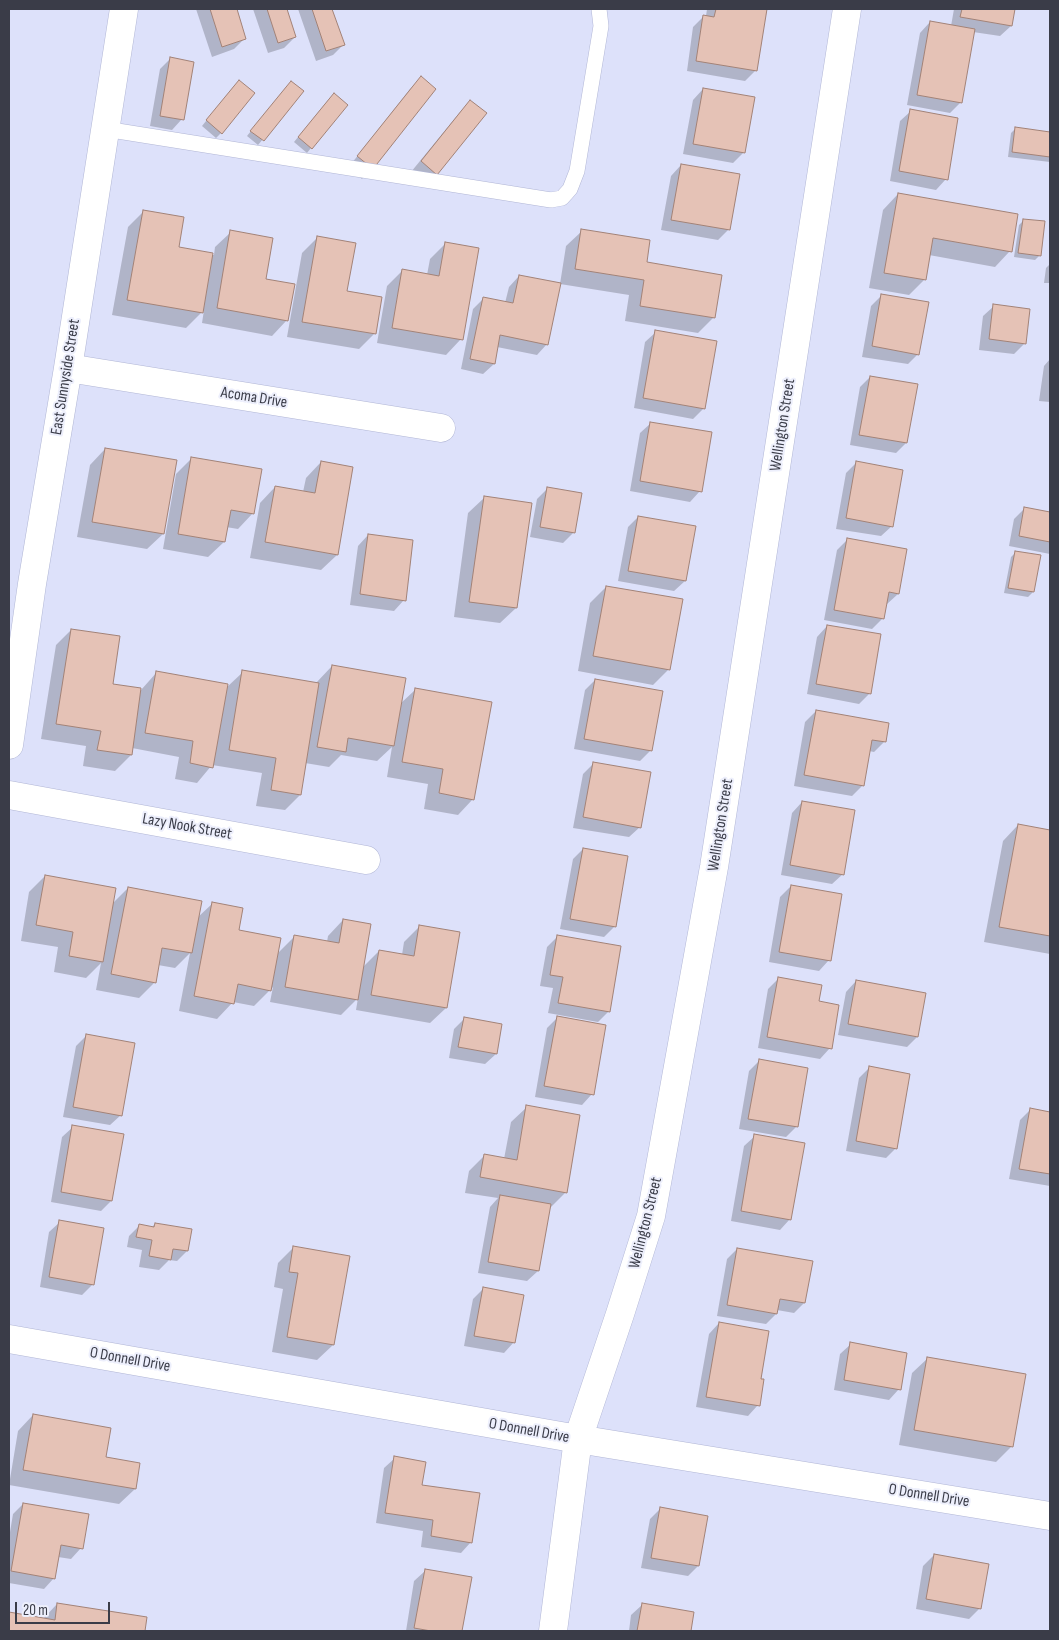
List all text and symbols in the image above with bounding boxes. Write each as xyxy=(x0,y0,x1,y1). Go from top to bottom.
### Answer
street label: East Sunnyside Street xyxy=(47,318,85,436)
street label: Wellington Street xyxy=(766,377,800,473)
street label: Acoma Drive xyxy=(219,383,289,413)
street label: Wellington Street xyxy=(704,777,738,873)
street label: Lazy Nook Street xyxy=(141,810,233,844)
street label: Wellington Street xyxy=(625,1175,667,1271)
street label: O Donnell Drive xyxy=(88,1343,172,1377)
street label: O Donnell Drive xyxy=(487,1414,571,1448)
street label: O Donnell Drive xyxy=(887,1480,971,1512)
scale bar xyxy=(18,1592,112,1624)
text: 20 m xyxy=(23,1601,48,1620)

